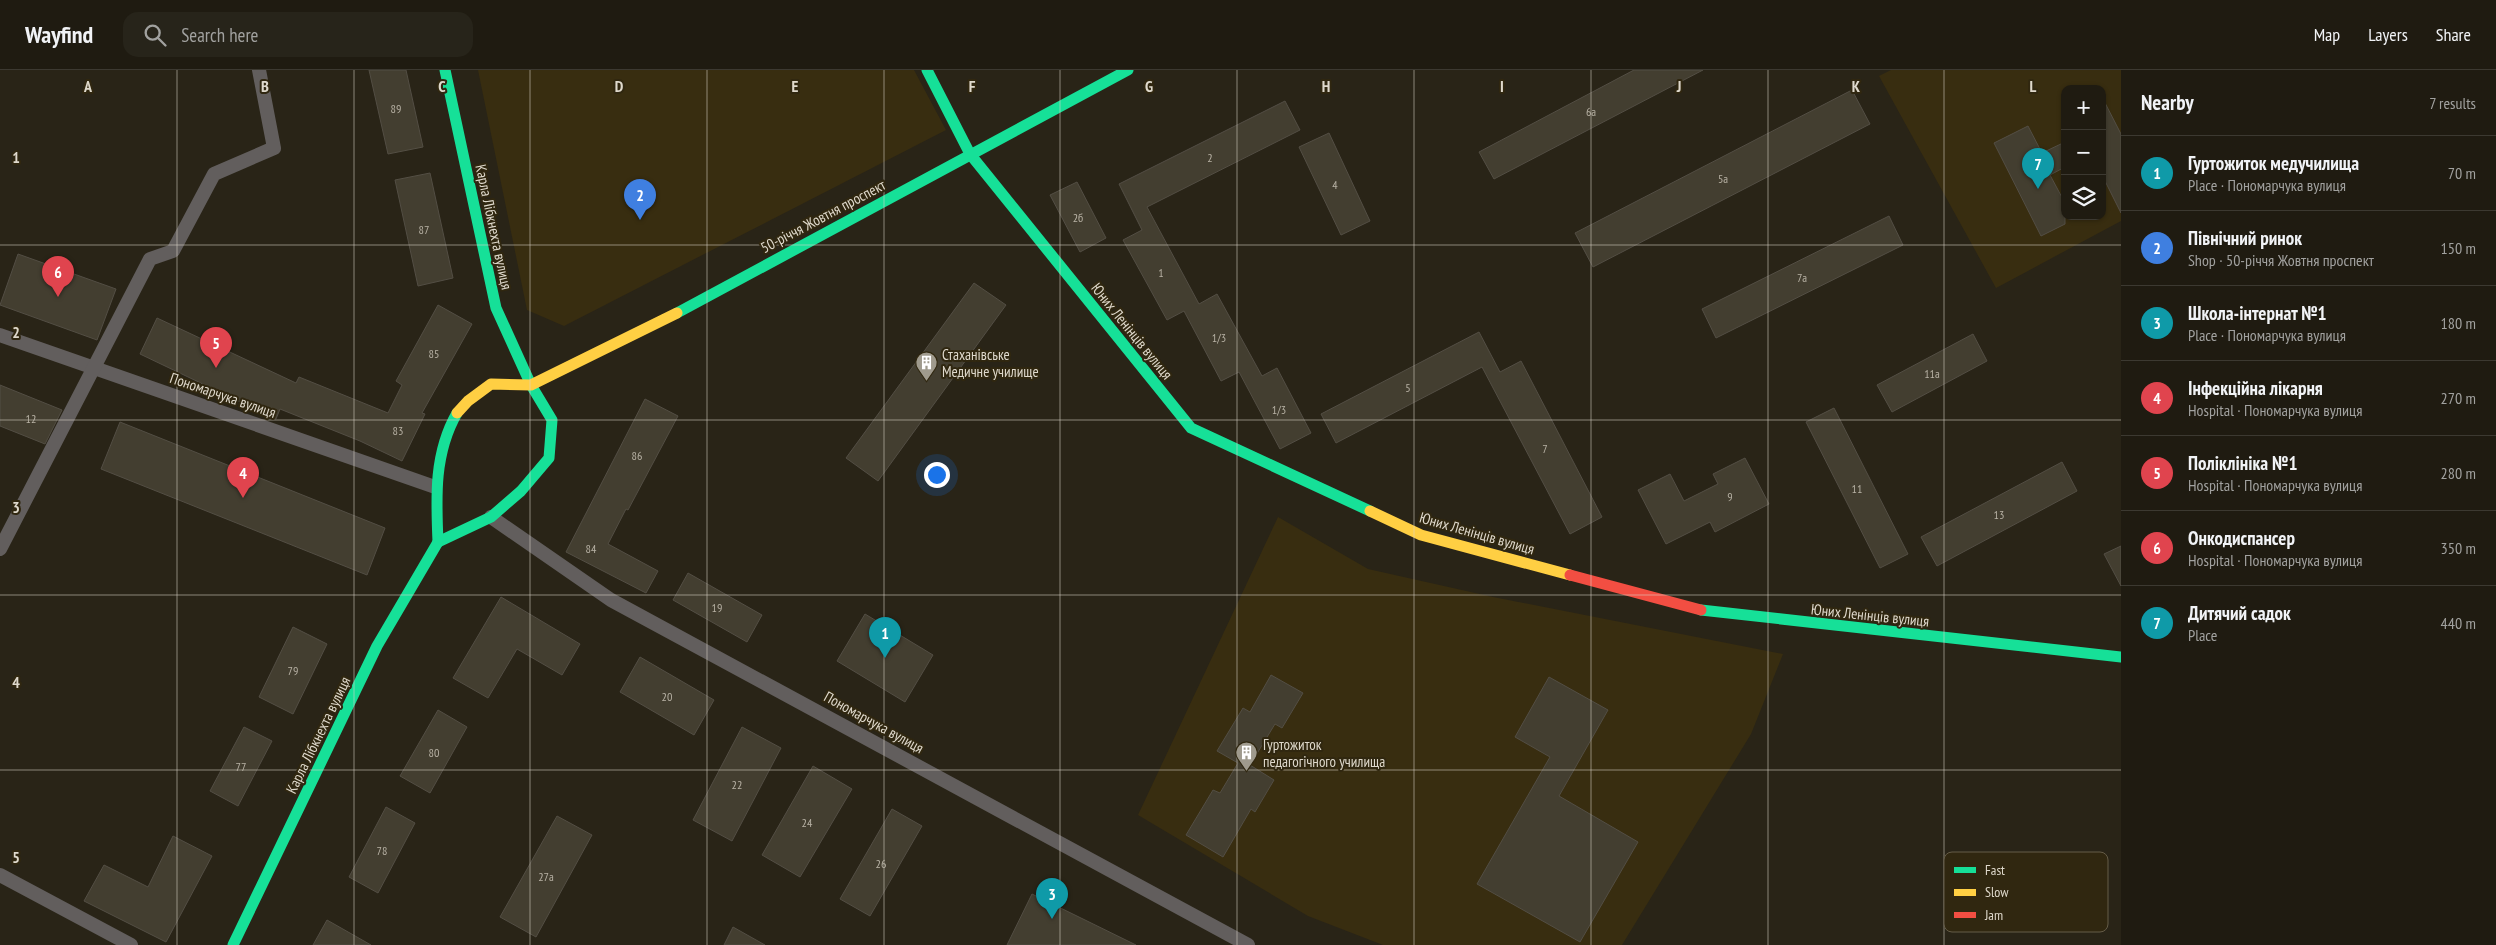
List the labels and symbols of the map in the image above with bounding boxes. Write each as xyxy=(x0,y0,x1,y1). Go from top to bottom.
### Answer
text: A xyxy=(83,76,93,96)
text: B xyxy=(261,76,269,96)
text: C xyxy=(438,76,446,96)
text: D xyxy=(615,76,624,96)
text: E xyxy=(792,76,799,96)
text: F xyxy=(969,76,976,96)
text: G xyxy=(1145,76,1153,96)
text: H xyxy=(1322,76,1330,96)
text: I xyxy=(1500,76,1504,96)
text: J xyxy=(1676,76,1681,96)
text: K xyxy=(1852,76,1861,96)
text: L xyxy=(2030,76,2037,96)
house number: 89 xyxy=(391,101,401,116)
house number: 6а xyxy=(1586,104,1596,119)
text: 1 xyxy=(12,147,20,167)
pin: 7 xyxy=(2022,148,2054,189)
house number: 2 xyxy=(1207,150,1213,165)
street label: Карла Лібкнехта вулиця xyxy=(471,163,517,292)
house number: 5а xyxy=(1718,171,1728,186)
street label: 50-річчя Жовтня проспект xyxy=(757,175,889,257)
house number: 4 xyxy=(1332,177,1338,192)
pin: 2 xyxy=(624,179,656,220)
house number: 2б xyxy=(1073,210,1083,225)
house number: 87 xyxy=(419,222,429,237)
pin: 6 xyxy=(42,256,74,297)
house number: 1 xyxy=(1158,265,1164,280)
house number: 7а xyxy=(1797,270,1807,285)
street label: Юних Ленінців вулиця xyxy=(1087,279,1177,383)
text: 2 xyxy=(12,322,20,342)
pin: 5 xyxy=(200,327,232,368)
house number: 1/3 xyxy=(1212,330,1226,345)
place label: Стаханівське Медичне училище xyxy=(942,345,1039,381)
house number: 85 xyxy=(429,346,439,361)
building icon: Стаханівське Медичне училище xyxy=(914,351,938,382)
house number: 11а xyxy=(1924,366,1940,381)
street label: Пономарчука вулиця xyxy=(167,368,279,422)
house number: 5 xyxy=(1405,380,1411,395)
house number: 1/3 xyxy=(1272,402,1286,417)
house number: 12 xyxy=(26,411,36,426)
house number: 83 xyxy=(393,423,403,438)
house number: 7 xyxy=(1542,441,1548,456)
house number: 86 xyxy=(632,448,642,463)
pin: 4 xyxy=(227,457,259,498)
your location xyxy=(924,462,950,488)
house number: 11 xyxy=(1852,481,1862,496)
house number: 9 xyxy=(1727,489,1733,504)
text: 3 xyxy=(12,497,20,517)
house number: 13 xyxy=(1994,507,2004,522)
street label: Юних Ленінців вулиця xyxy=(1417,508,1537,559)
house number: 84 xyxy=(586,541,597,556)
street label: Юних Ленінців вулиця xyxy=(1810,599,1930,631)
house number: 19 xyxy=(712,600,722,615)
pin: 1 xyxy=(869,617,901,658)
house number: 79 xyxy=(288,663,298,678)
text: 4 xyxy=(12,672,20,692)
street label: Карла Лібкнехта вулиця xyxy=(282,673,355,796)
street label: Пономарчука вулиця xyxy=(821,687,927,757)
house number: 20 xyxy=(662,689,672,704)
place label: Гуртожиток педагогічного училища xyxy=(1263,735,1385,771)
building icon: Гуртожиток педагогічного училища xyxy=(1235,741,1259,772)
house number: 80 xyxy=(429,745,439,760)
house number: 77 xyxy=(236,759,246,774)
house number: 22 xyxy=(732,777,742,792)
house number: 24 xyxy=(802,815,813,830)
house number: 78 xyxy=(377,843,387,858)
text: 5 xyxy=(12,847,20,867)
legend xyxy=(1944,852,2108,932)
house number: 26 xyxy=(876,856,886,871)
text: Fast xyxy=(1985,861,2005,879)
house number: 27а xyxy=(538,869,554,884)
pin: 3 xyxy=(1036,878,1068,919)
text: Slow xyxy=(1985,883,2009,901)
text: Jam xyxy=(1984,906,2003,924)

